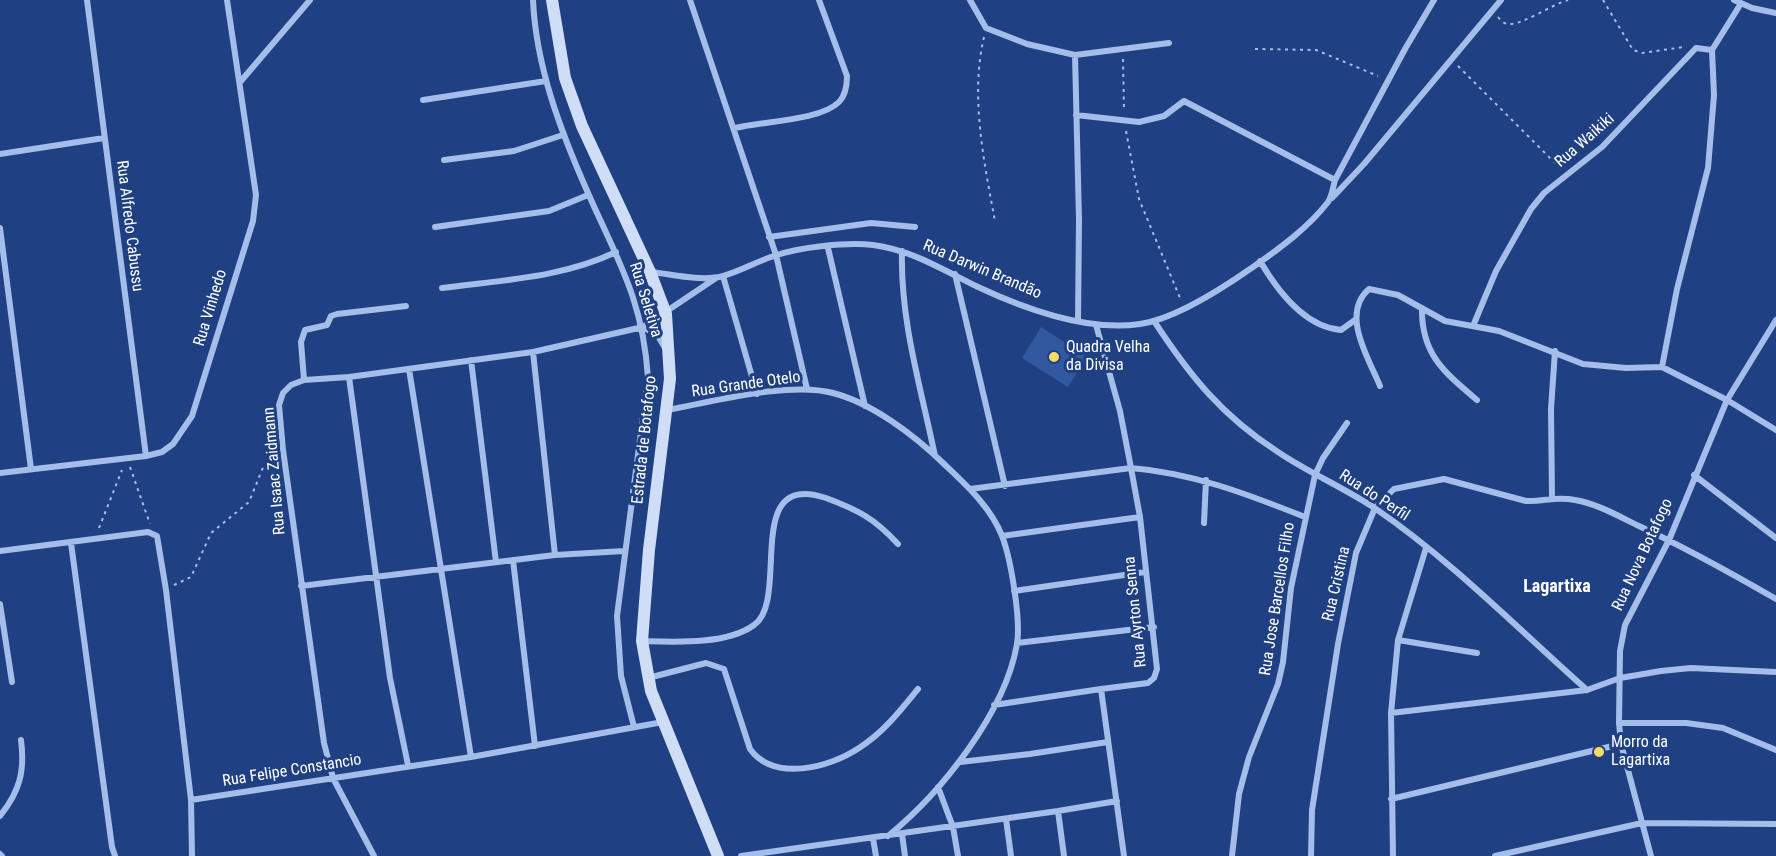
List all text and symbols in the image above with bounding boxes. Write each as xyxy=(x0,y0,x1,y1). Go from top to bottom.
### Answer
street label: Rua Waikiki xyxy=(1551,110,1619,172)
street label: Rua Alfredo Cabussu xyxy=(111,159,147,293)
street label: Rua Darwin Brandão xyxy=(920,236,1044,304)
street label: Rua Seletiva xyxy=(625,260,665,340)
street label: Rua Vinhedo xyxy=(190,267,232,349)
place label: Quadra Velha da Divisa xyxy=(1066,338,1150,376)
marker: Quadra Velha da Divisa xyxy=(1047,350,1061,364)
street label: Rua Grande Otelo xyxy=(690,368,802,402)
street label: Estrada de Botafogo xyxy=(629,375,661,505)
street label: Rua Isaac Zaidmann xyxy=(260,406,290,536)
street label: Rua do Perfil xyxy=(1335,466,1413,526)
street label: Rua Nova Botafogo xyxy=(1609,496,1677,614)
street label: Rua Jose Barcellos Filho xyxy=(1256,521,1300,677)
street label: Rua Cristina xyxy=(1319,545,1355,623)
street label: Rua Ayrton Senna xyxy=(1121,556,1151,668)
district label: Lagartixa xyxy=(1523,576,1591,598)
place label: Morro da Lagartixa xyxy=(1611,733,1670,771)
marker: Morro da Lagartixa xyxy=(1592,745,1606,759)
street label: Rua Felipe Constancio xyxy=(221,751,363,791)

